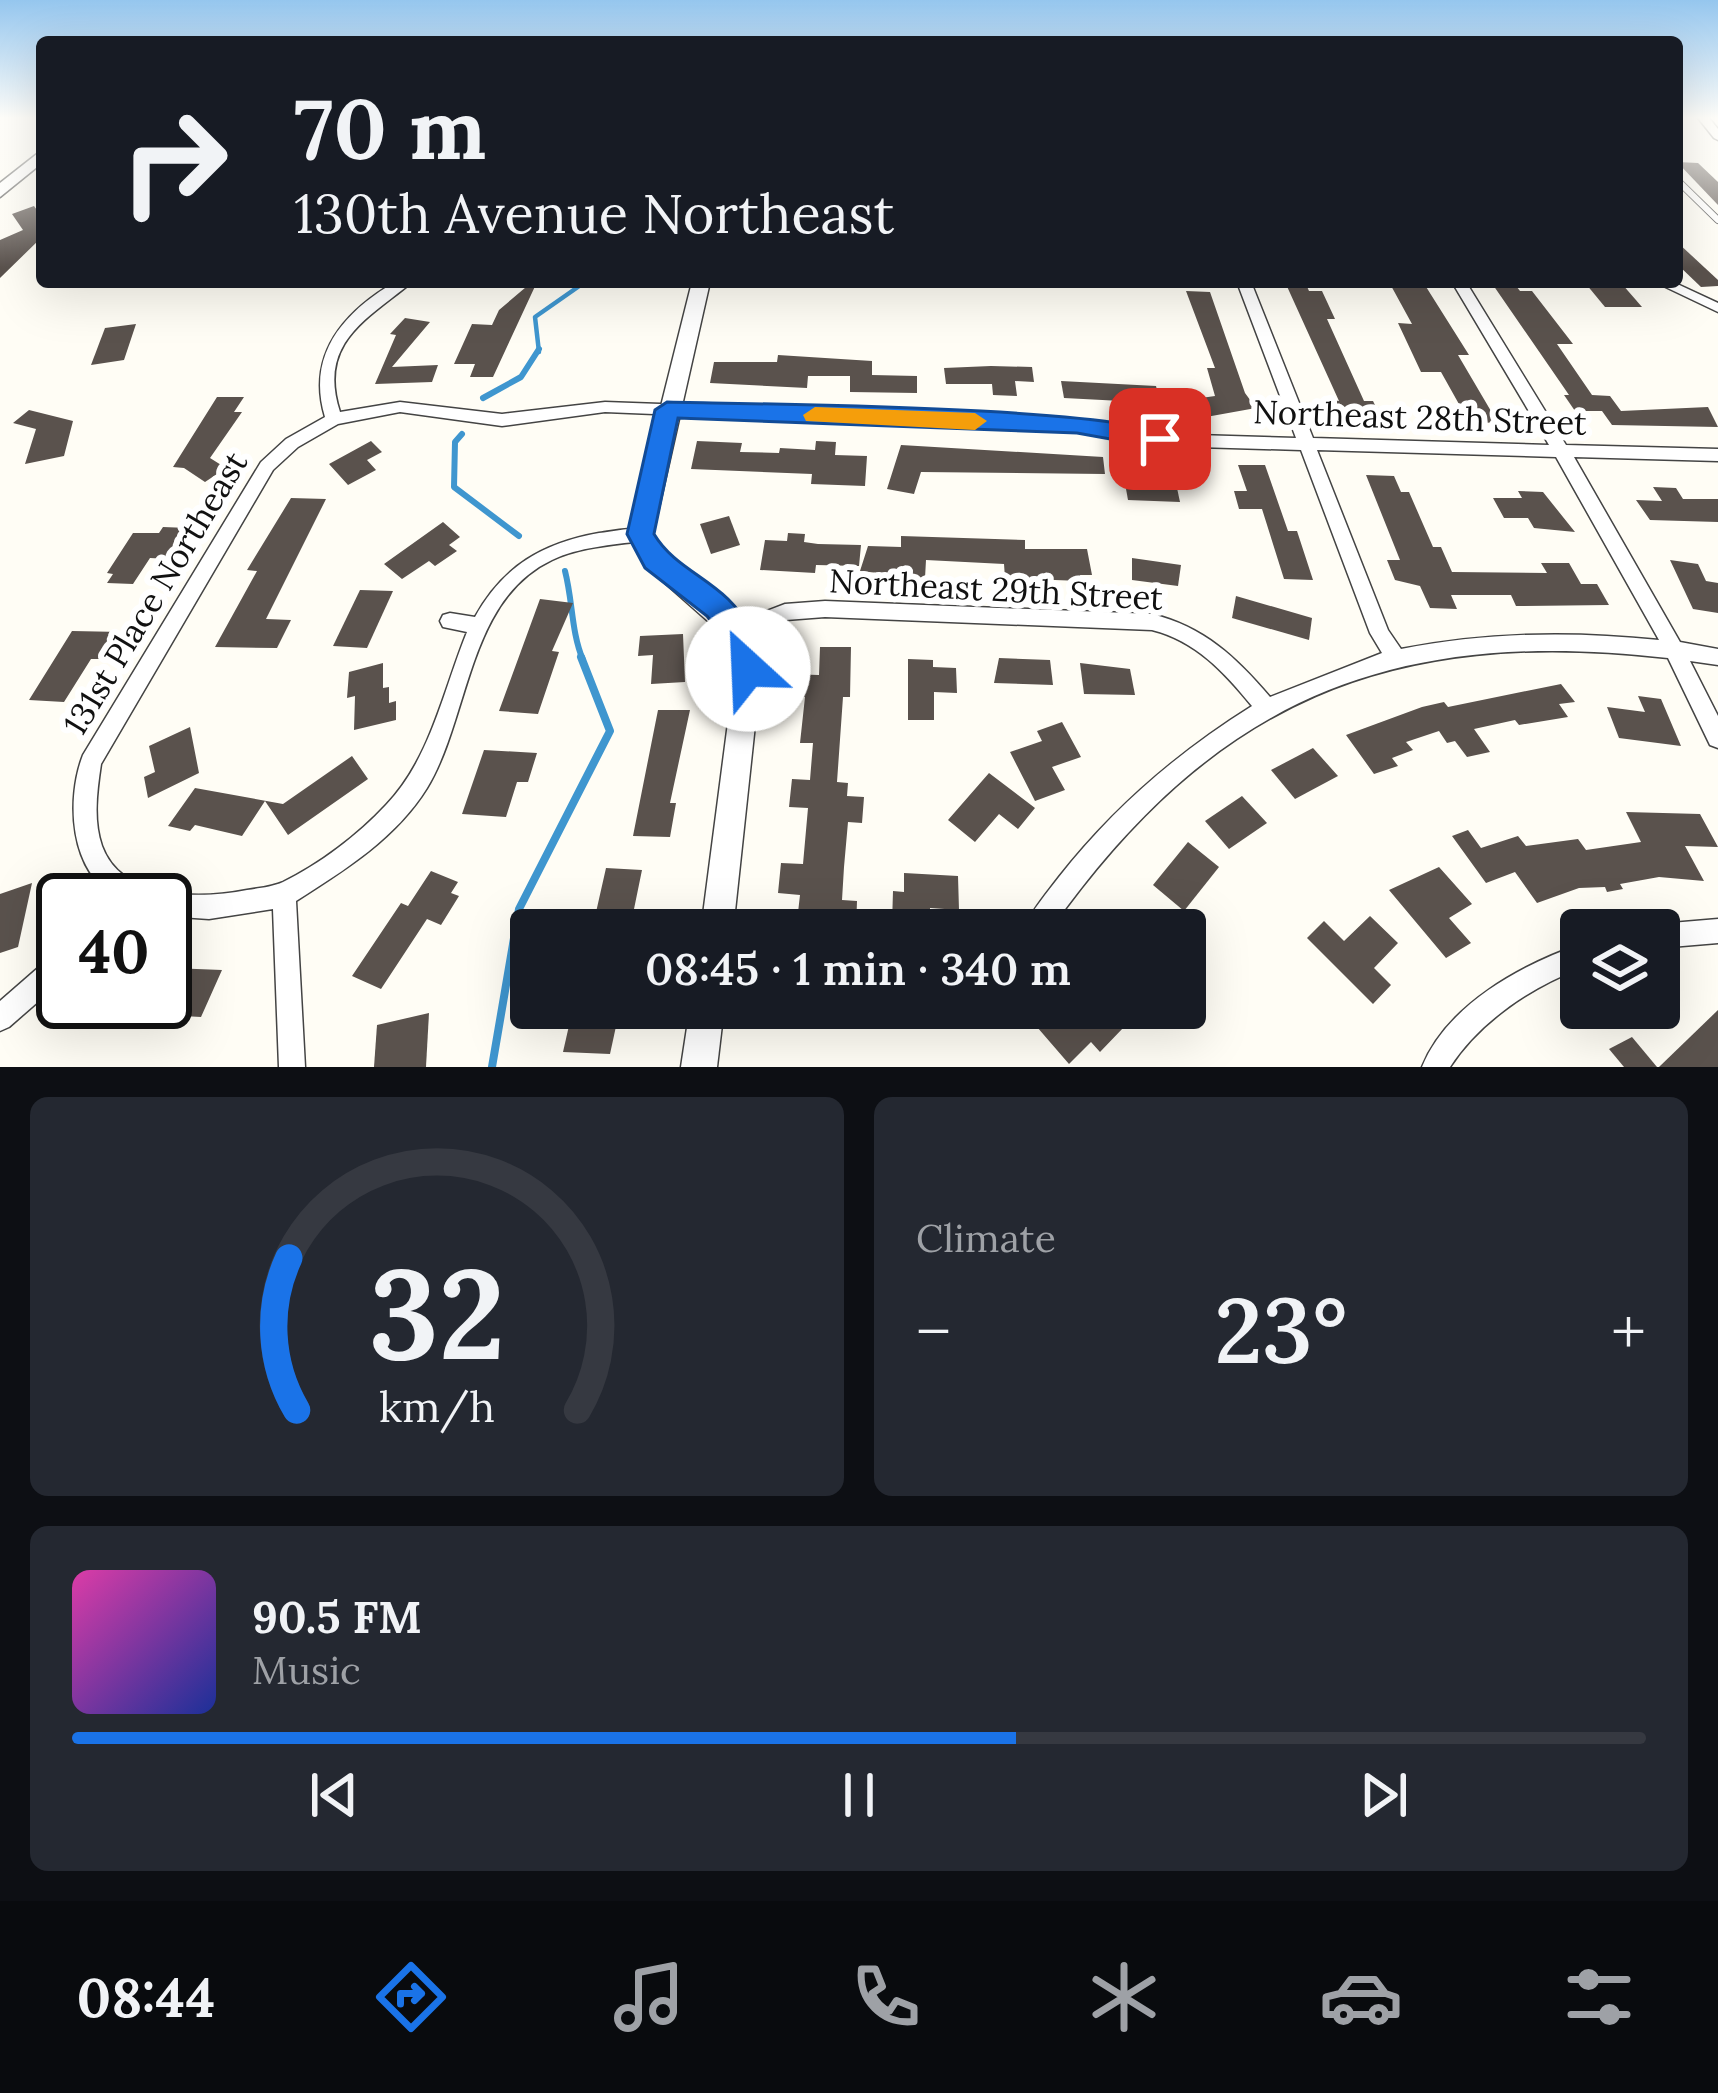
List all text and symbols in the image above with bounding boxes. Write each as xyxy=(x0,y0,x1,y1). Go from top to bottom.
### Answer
text: 70 m xyxy=(294,74,486,182)
icon: right xyxy=(96,84,252,240)
text: 130th Avenue Northeast xyxy=(294,179,894,248)
pin xyxy=(1109,388,1211,490)
street label: Northeast 28th Street xyxy=(1252,390,1588,444)
icon: arrive xyxy=(1127,406,1193,472)
street label: 131st Place Northeast xyxy=(54,444,256,742)
street label: Northeast 29th Street xyxy=(828,559,1164,619)
position arrow xyxy=(685,606,811,732)
speed limit sign: 40 xyxy=(36,873,192,1029)
map controls xyxy=(1560,909,1680,1029)
button: layers xyxy=(1560,909,1680,1029)
text: 08:45 · 1 min · 340 m xyxy=(645,940,1071,997)
text: Climate xyxy=(916,1213,1056,1263)
text: 32 xyxy=(369,1233,505,1393)
text: 23° xyxy=(1214,1272,1348,1388)
text: − xyxy=(916,1289,951,1373)
text: + xyxy=(1611,1289,1646,1373)
text: km/h xyxy=(379,1378,495,1433)
text: 90.5 FM xyxy=(252,1588,422,1645)
text: Music xyxy=(252,1645,361,1695)
icon: previous xyxy=(301,1762,367,1828)
icon: pause xyxy=(826,1762,892,1828)
icon: next xyxy=(1351,1762,1417,1828)
icon: directions xyxy=(369,1955,453,2039)
icon: music xyxy=(607,1955,691,2039)
icon: phone xyxy=(844,1955,928,2039)
icon: climate xyxy=(1082,1955,1166,2039)
icon: car xyxy=(1319,1955,1403,2039)
icon: filters xyxy=(1557,1955,1641,2039)
text: 08:44 xyxy=(77,1963,215,2032)

